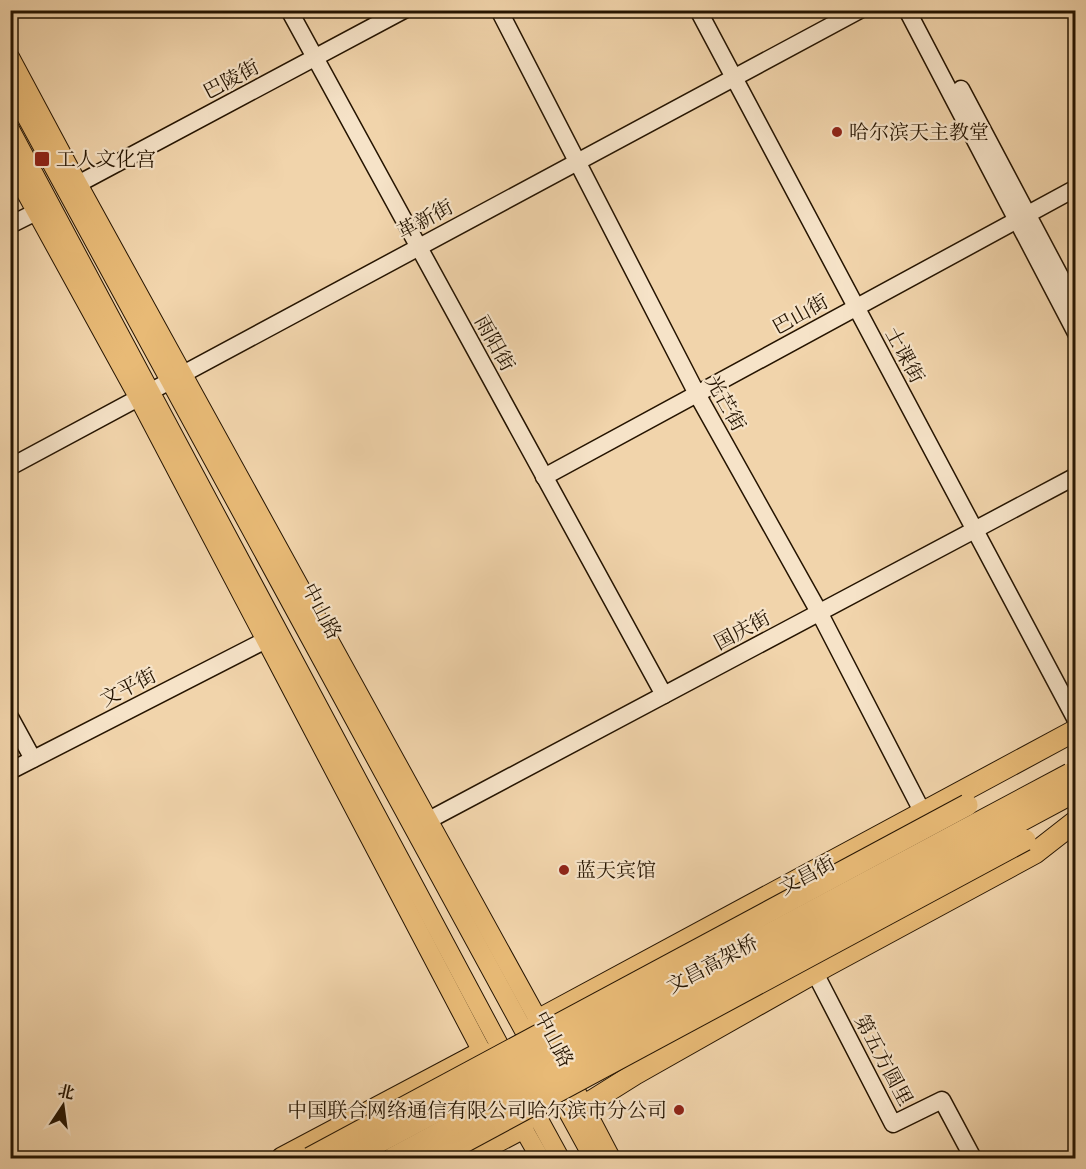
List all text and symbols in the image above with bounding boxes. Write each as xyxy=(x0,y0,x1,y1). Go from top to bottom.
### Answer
street label: 巴陵街 xyxy=(198,53,264,105)
place label: 哈尔滨天主教堂 xyxy=(849,119,989,145)
marker: 哈尔滨天主教堂 xyxy=(830,125,844,139)
place label: 工人文化宫 xyxy=(56,146,156,172)
marker: 工人文化宫 xyxy=(33,150,51,168)
street label: 革新街 xyxy=(392,193,458,245)
street label: 巴山街 xyxy=(767,288,833,340)
street label: 雨阳街 xyxy=(469,310,521,376)
street label: 士课街 xyxy=(879,322,931,388)
street label: 光芒街 xyxy=(700,370,752,436)
street label: 中山路 xyxy=(296,578,348,644)
street label: 国庆街 xyxy=(709,604,775,656)
street label: 文平街 xyxy=(95,662,161,712)
street label: 文昌街 xyxy=(774,849,840,901)
place label: 蓝天宾馆 xyxy=(576,857,656,883)
marker: 蓝天宾馆 xyxy=(557,863,571,877)
street label: 文昌高架桥 xyxy=(662,929,762,999)
street label: 中山路 xyxy=(528,1006,580,1072)
street label: 第五方圆里 xyxy=(849,1010,919,1110)
north arrow xyxy=(33,1076,93,1136)
text: 北 xyxy=(56,1080,76,1104)
place label: 中国联合网络通信有限公司哈尔滨市分公司 xyxy=(287,1097,667,1123)
marker: 中国联合网络通信有限公司哈尔滨市分公司 xyxy=(672,1103,686,1117)

